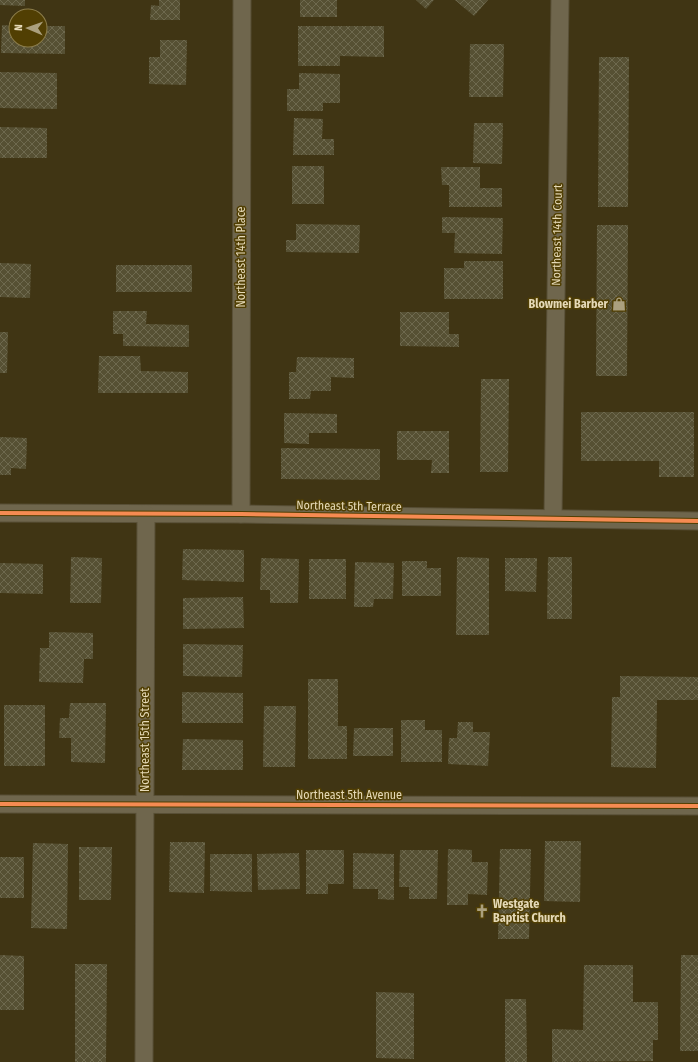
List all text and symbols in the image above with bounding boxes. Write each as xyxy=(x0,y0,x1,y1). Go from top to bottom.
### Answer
north arrow xyxy=(8,8,48,48)
text: N xyxy=(12,24,25,31)
street label: Northeast 14th Court xyxy=(549,184,565,286)
street label: Northeast 14th Place xyxy=(234,206,248,308)
shop icon: Blowmei Barber xyxy=(611,296,627,312)
place label: Blowmei Barber xyxy=(529,297,609,311)
street label: Northeast 5th Terrace xyxy=(296,498,402,514)
street label: Northeast 15th Street xyxy=(138,688,152,792)
street label: Northeast 5th Avenue xyxy=(296,788,402,802)
place label: Westgate Baptist Church xyxy=(493,897,566,925)
church icon: Westgate Baptist Church xyxy=(474,903,490,919)

